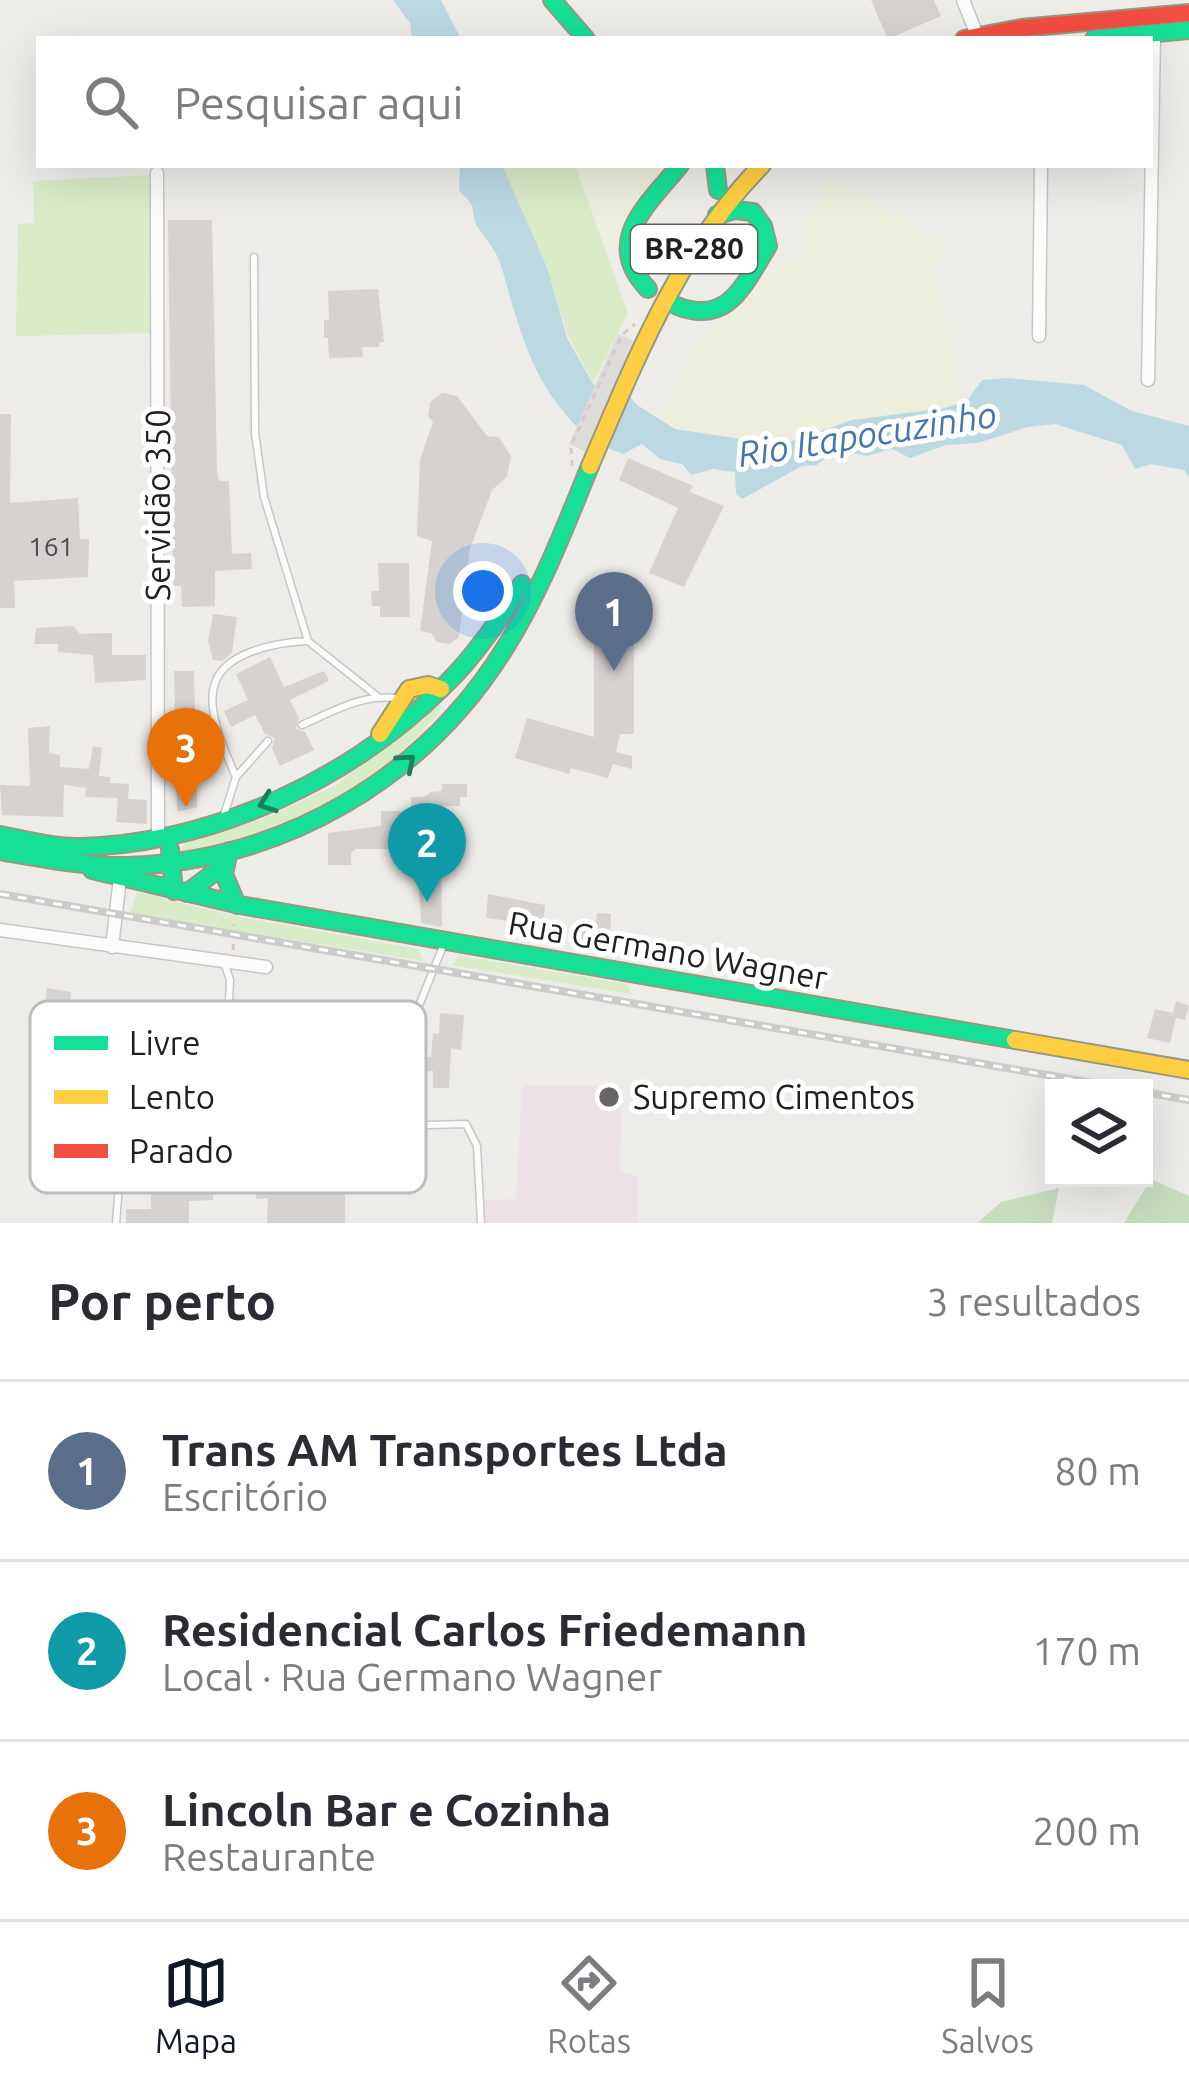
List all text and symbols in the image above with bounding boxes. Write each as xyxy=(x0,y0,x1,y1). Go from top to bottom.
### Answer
search box xyxy=(36,36,1153,168)
icon: search xyxy=(78,69,144,135)
text: Pesquisar aqui xyxy=(174,77,463,128)
road number: BR-280 xyxy=(631,225,757,273)
water label: Rio Itapocuzinho xyxy=(735,393,999,474)
street label: Servidão 350 xyxy=(139,409,176,601)
house number: 161 xyxy=(28,531,74,561)
your location xyxy=(453,561,513,621)
pin: 1 xyxy=(575,572,653,671)
pin: 3 xyxy=(147,708,225,807)
one-way arrow xyxy=(393,755,415,777)
one-way arrow xyxy=(258,788,279,813)
pin: 2 xyxy=(388,803,466,902)
street label: Rua Germano Wagner xyxy=(506,903,831,996)
legend xyxy=(30,1001,426,1193)
text: Livre xyxy=(129,1024,201,1061)
text: Lento xyxy=(129,1078,215,1115)
place label: Supremo Cimentos xyxy=(633,1078,915,1115)
map controls xyxy=(1045,1079,1153,1187)
button: layers xyxy=(1045,1079,1153,1187)
marker: Supremo Cimentos xyxy=(596,1084,622,1110)
text: Parado xyxy=(129,1132,233,1169)
text: Por perto xyxy=(48,1272,276,1330)
text: 3 resultados xyxy=(927,1280,1141,1323)
text: Trans AM Transportes Ltda xyxy=(162,1424,728,1475)
text: 1 xyxy=(76,1449,98,1492)
text: 80 m xyxy=(1054,1449,1141,1492)
text: Escritório xyxy=(162,1475,328,1518)
text: Residencial Carlos Friedemann xyxy=(162,1604,808,1655)
text: 2 xyxy=(76,1629,98,1672)
text: 170 m xyxy=(1032,1629,1141,1672)
text: Local · Rua Germano Wagner xyxy=(162,1655,662,1698)
text: Lincoln Bar e Cozinha xyxy=(162,1784,611,1835)
text: 3 xyxy=(76,1809,98,1852)
text: 200 m xyxy=(1032,1809,1141,1852)
text: Restaurante xyxy=(162,1835,376,1878)
tab: Mapa xyxy=(155,1950,237,2059)
tab: Rotas xyxy=(547,1950,631,2059)
tab: Salvos xyxy=(941,1950,1034,2059)

